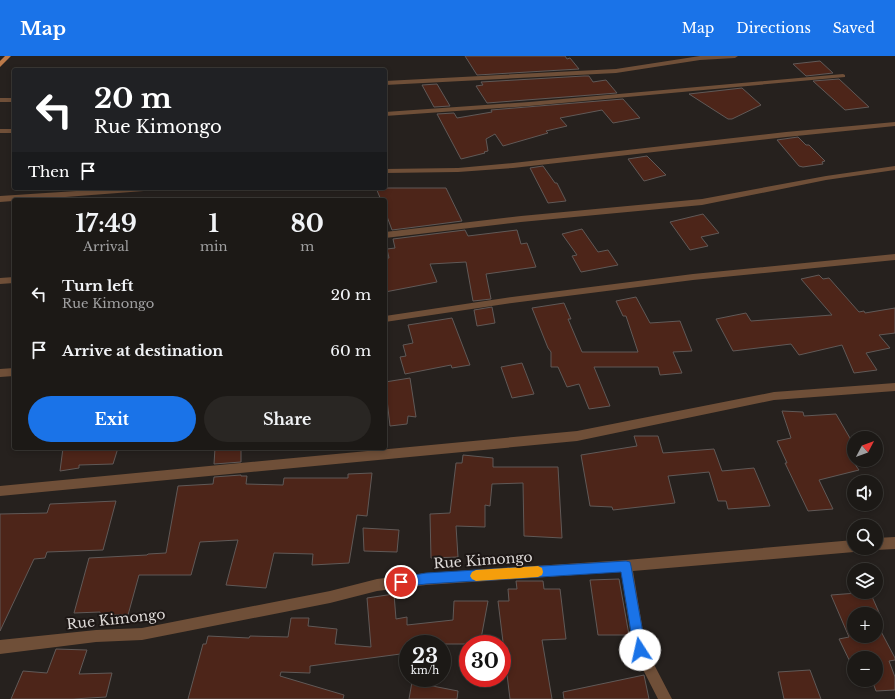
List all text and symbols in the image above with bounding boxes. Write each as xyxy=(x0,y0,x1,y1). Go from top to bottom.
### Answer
text: Map xyxy=(20,17,66,40)
text: Map xyxy=(682,19,714,37)
text: Directions xyxy=(736,19,811,37)
text: Saved xyxy=(833,19,875,37)
text: 20 m xyxy=(94,81,172,116)
icon: left xyxy=(28,84,80,136)
text: Rue Kimongo xyxy=(94,116,222,138)
icon: arrive xyxy=(77,160,99,182)
text: Then xyxy=(28,162,69,181)
text: 17:49 xyxy=(75,209,137,238)
text: 1 xyxy=(208,209,219,238)
text: 80 xyxy=(291,209,324,238)
text: Arrival xyxy=(83,238,129,255)
text: min xyxy=(200,238,227,255)
text: m xyxy=(300,238,314,255)
text: Turn left xyxy=(62,276,133,295)
icon: left xyxy=(28,283,50,305)
text: 20 m xyxy=(331,285,371,304)
text: Rue Kimongo xyxy=(62,295,154,312)
icon: arrive xyxy=(28,339,50,361)
text: Arrive at destination xyxy=(62,341,223,360)
text: 60 m xyxy=(330,341,371,360)
button: Exit xyxy=(28,396,196,442)
button: Share xyxy=(204,396,371,442)
north arrow xyxy=(847,431,883,467)
map controls xyxy=(847,431,883,687)
button: sound xyxy=(847,475,883,511)
button: search xyxy=(847,519,883,555)
street label: Rue Kimongo xyxy=(433,548,533,572)
button: layers xyxy=(847,563,883,599)
pin xyxy=(384,565,418,599)
icon: arrive xyxy=(390,571,412,593)
street label: Rue Kimongo xyxy=(66,605,166,633)
button: + xyxy=(847,607,883,643)
position arrow xyxy=(619,629,661,671)
speed limit sign: 30 xyxy=(459,635,511,687)
text: 23 xyxy=(412,644,438,668)
button: − xyxy=(847,651,883,687)
text: km/h xyxy=(411,664,439,677)

